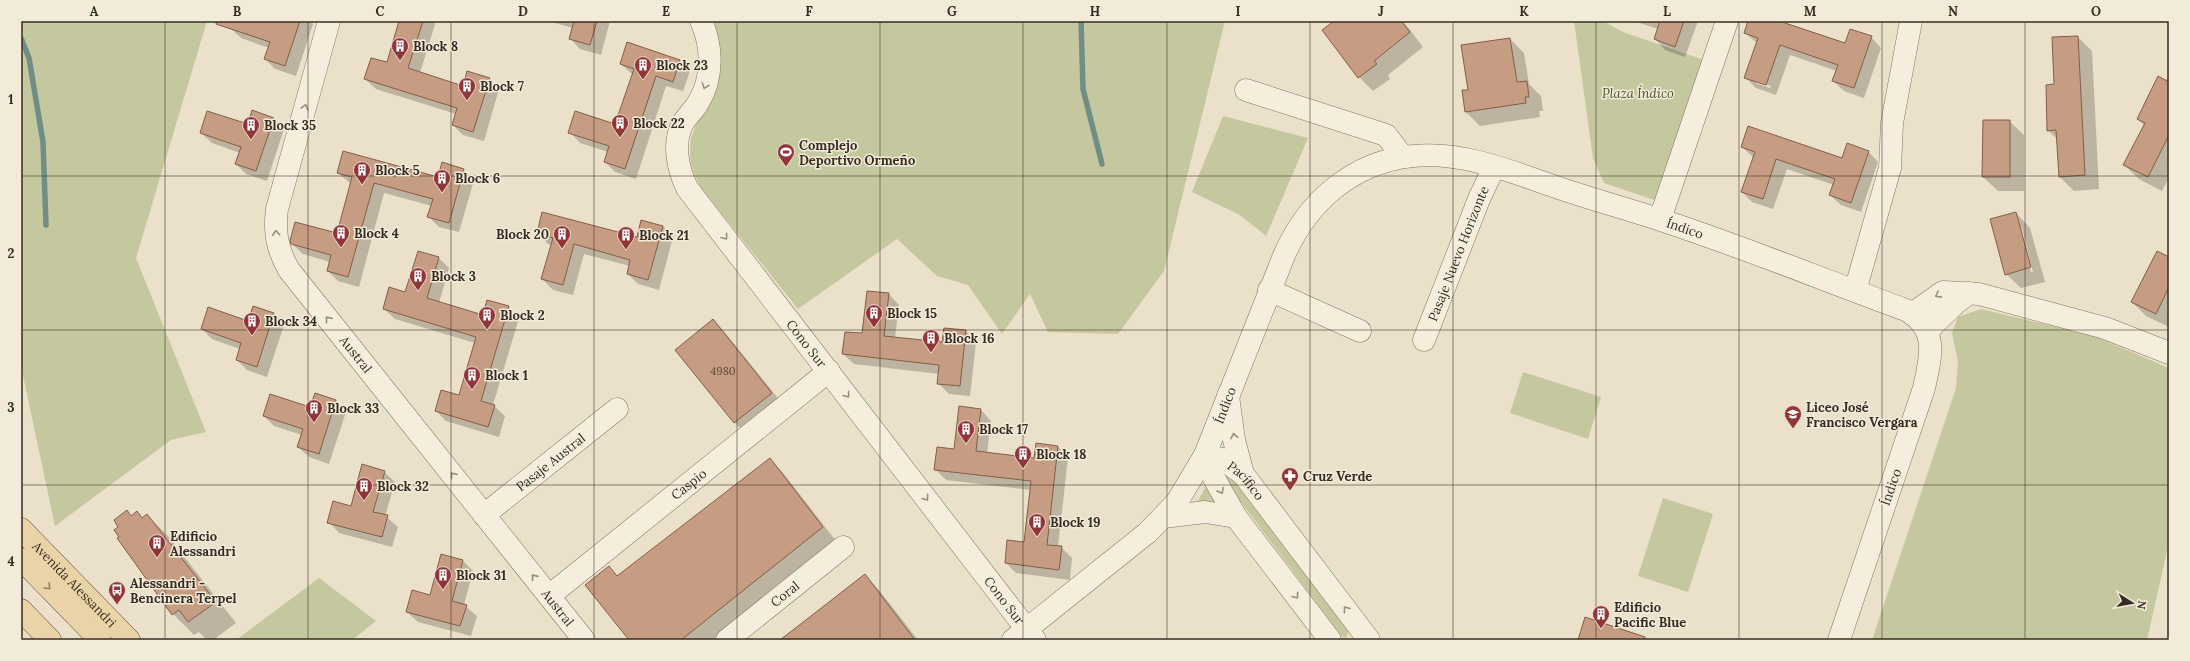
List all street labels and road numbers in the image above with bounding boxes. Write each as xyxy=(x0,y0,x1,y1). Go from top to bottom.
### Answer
street label: Pasaje Nuevo Horizonte xyxy=(1424,183,1493,324)
street label: Índico xyxy=(1664,214,1706,243)
street label: Cono Sur xyxy=(783,316,831,371)
street label: Austral xyxy=(335,331,376,376)
street label: Índico xyxy=(1210,384,1240,426)
street label: Pasaje Austral xyxy=(512,429,589,495)
street label: Pacífico xyxy=(1224,457,1268,504)
street label: Caspio xyxy=(667,464,710,503)
street label: Índico xyxy=(1877,466,1905,508)
street label: Avenida Alessandri xyxy=(28,537,121,631)
street label: Cono Sur xyxy=(980,573,1028,628)
street label: Coral xyxy=(767,577,803,611)
street label: Austral xyxy=(537,585,578,630)

